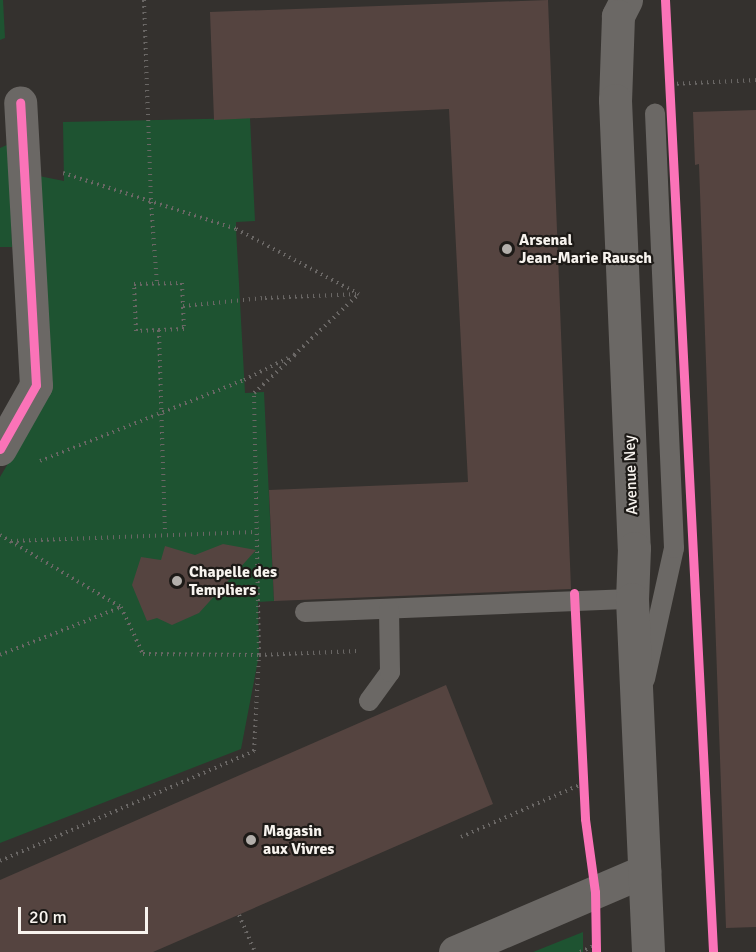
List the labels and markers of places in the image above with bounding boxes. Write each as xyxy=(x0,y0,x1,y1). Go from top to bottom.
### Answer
place label: Arsenal Jean-Marie Rausch xyxy=(519,230,652,268)
marker: Arsenal Jean-Marie Rausch xyxy=(500,242,514,256)
place label: Chapelle des Templiers xyxy=(189,562,277,600)
marker: Chapelle des Templiers xyxy=(170,574,184,588)
place label: Magasin aux Vivres xyxy=(263,821,334,859)
marker: Magasin aux Vivres xyxy=(244,833,258,847)

